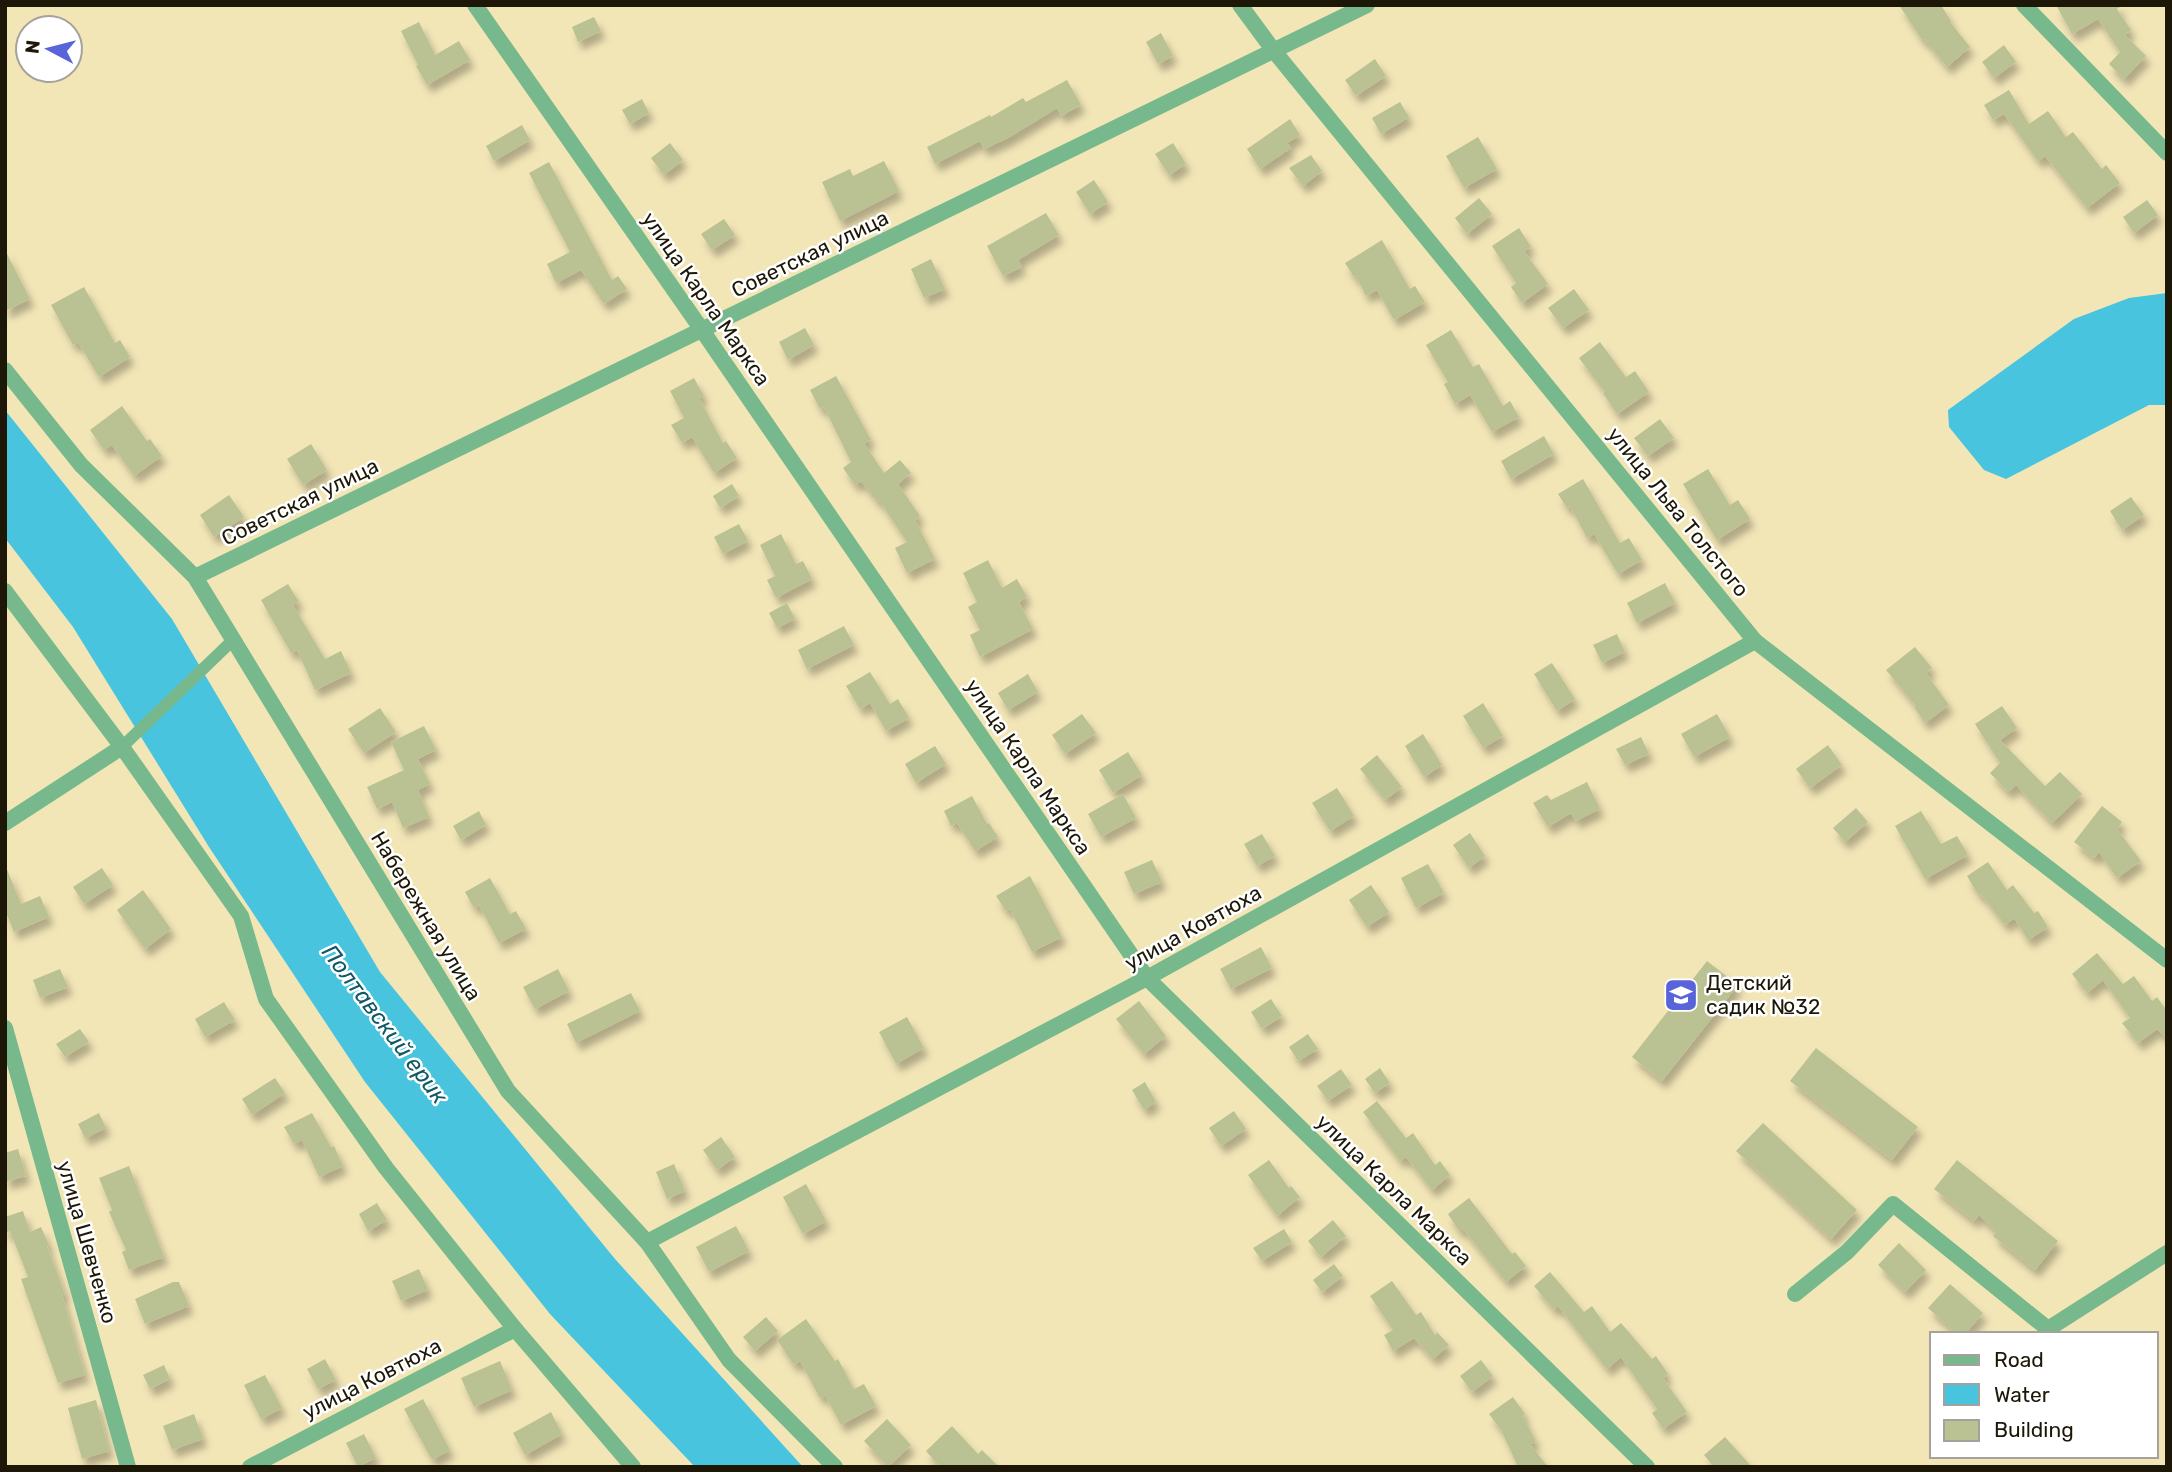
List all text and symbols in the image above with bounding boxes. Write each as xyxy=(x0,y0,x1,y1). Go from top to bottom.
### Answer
north arrow xyxy=(14,14,84,84)
text: N xyxy=(20,39,45,55)
street label: Советская улица xyxy=(727,205,892,302)
street label: улица Карла Маркса xyxy=(637,207,776,390)
street label: улица Льва Толстого xyxy=(1602,422,1754,601)
street label: Советская улица xyxy=(217,453,382,550)
street label: улица Карла Маркса xyxy=(960,674,1097,859)
street label: Набережная улица xyxy=(366,827,487,1005)
street label: улица Ковтюха xyxy=(1120,880,1266,975)
water label: Полтавский ерик xyxy=(316,939,454,1110)
place label: Детский садик №32 xyxy=(1706,970,1820,1019)
school or university icon: Детский садик №32 xyxy=(1662,976,1700,1014)
street label: улица Карла Маркса xyxy=(1311,1109,1477,1270)
street label: улица Шевченко xyxy=(52,1158,123,1326)
legend xyxy=(1930,1332,2158,1458)
street label: улица Ковтюха xyxy=(298,1333,445,1424)
text: Road xyxy=(1994,1347,2044,1372)
text: Water xyxy=(1994,1382,2050,1407)
text: Building xyxy=(1994,1417,2074,1442)

